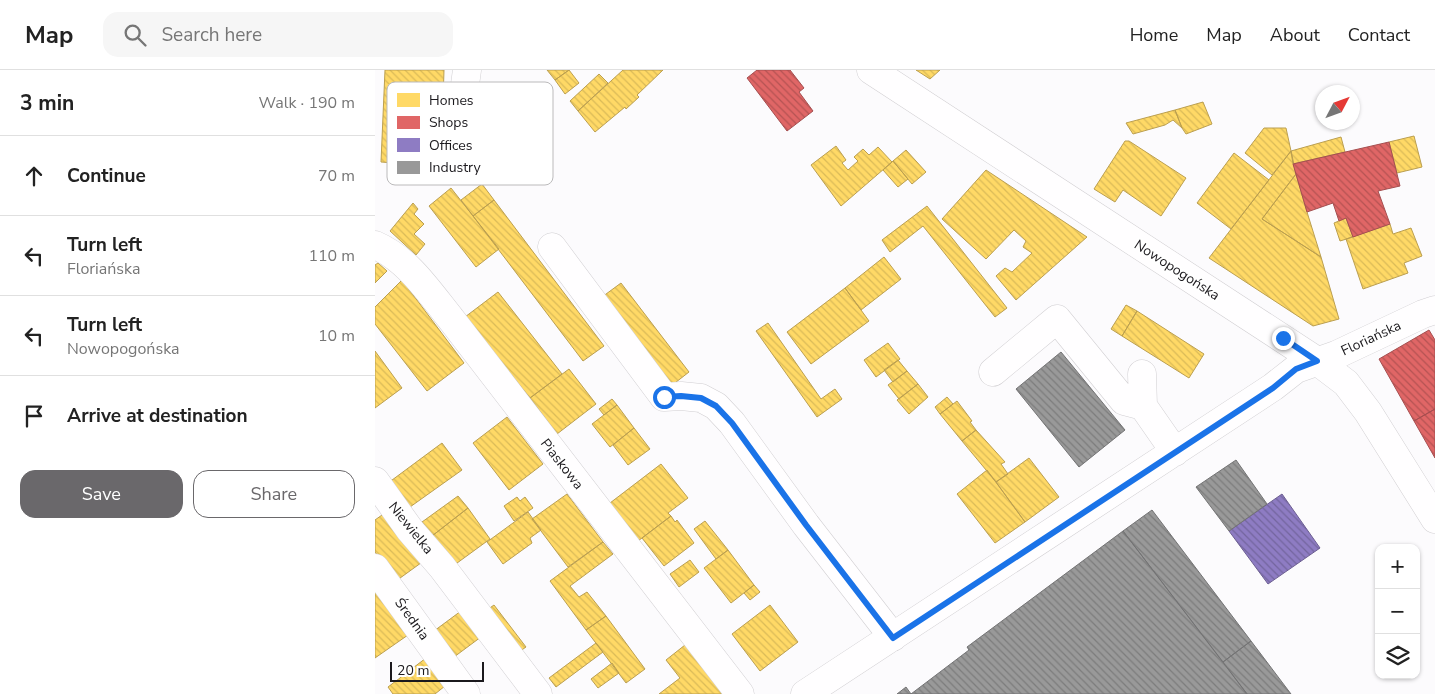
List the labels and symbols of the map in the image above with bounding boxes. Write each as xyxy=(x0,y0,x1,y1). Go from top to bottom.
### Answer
legend xyxy=(387,82,553,185)
north arrow xyxy=(1315,85,1360,130)
text: Homes xyxy=(429,91,474,110)
text: Shops xyxy=(429,113,469,132)
text: Offices xyxy=(429,136,473,155)
text: Industry xyxy=(429,158,482,177)
street label: Nowopogońska xyxy=(1131,235,1223,305)
street label: Floriańska xyxy=(1338,316,1404,360)
route end xyxy=(1272,327,1295,350)
route start xyxy=(653,386,676,409)
street label: Piaskowa xyxy=(536,435,588,493)
street label: Niewielka xyxy=(384,498,438,558)
street label: Średnia xyxy=(390,594,434,644)
scale bar xyxy=(390,659,484,682)

